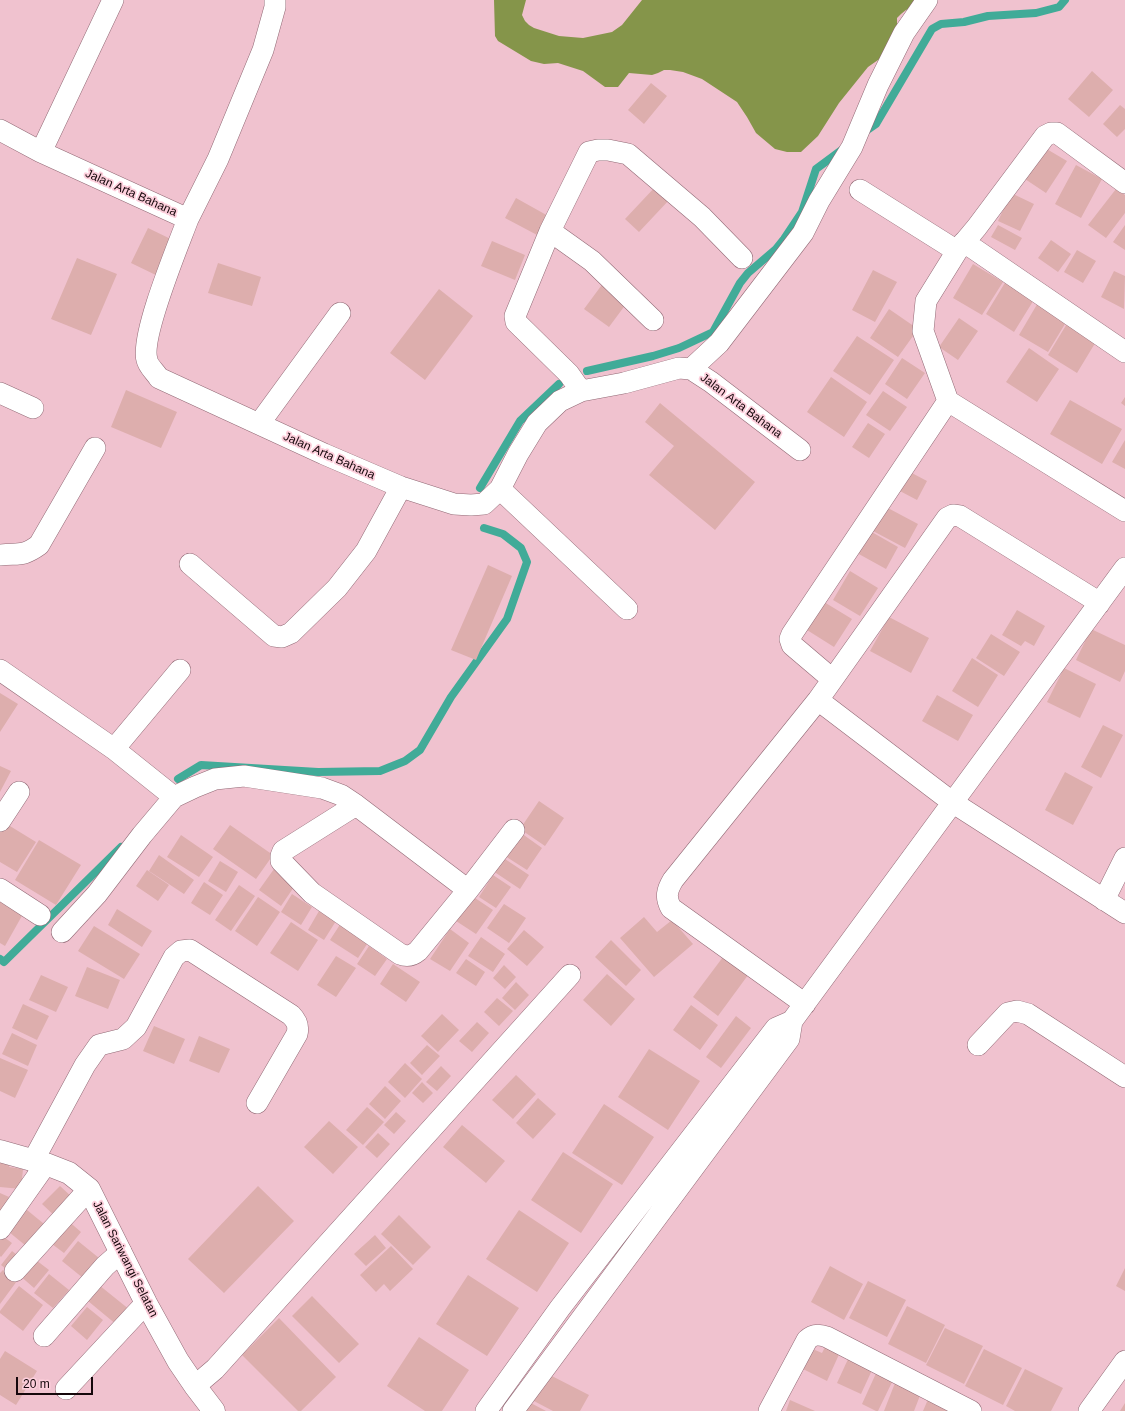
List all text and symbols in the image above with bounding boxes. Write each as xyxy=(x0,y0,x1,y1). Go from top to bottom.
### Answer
street label: Jalan Arta Bahana xyxy=(83,166,179,220)
street label: Jalan Arta Bahana xyxy=(697,371,785,441)
street label: Jalan Arta Bahana xyxy=(281,429,377,483)
street label: Jalan Sariwangi Selatan xyxy=(89,1198,161,1320)
scale bar xyxy=(18,1369,95,1395)
text: 20 m xyxy=(23,1377,50,1391)

